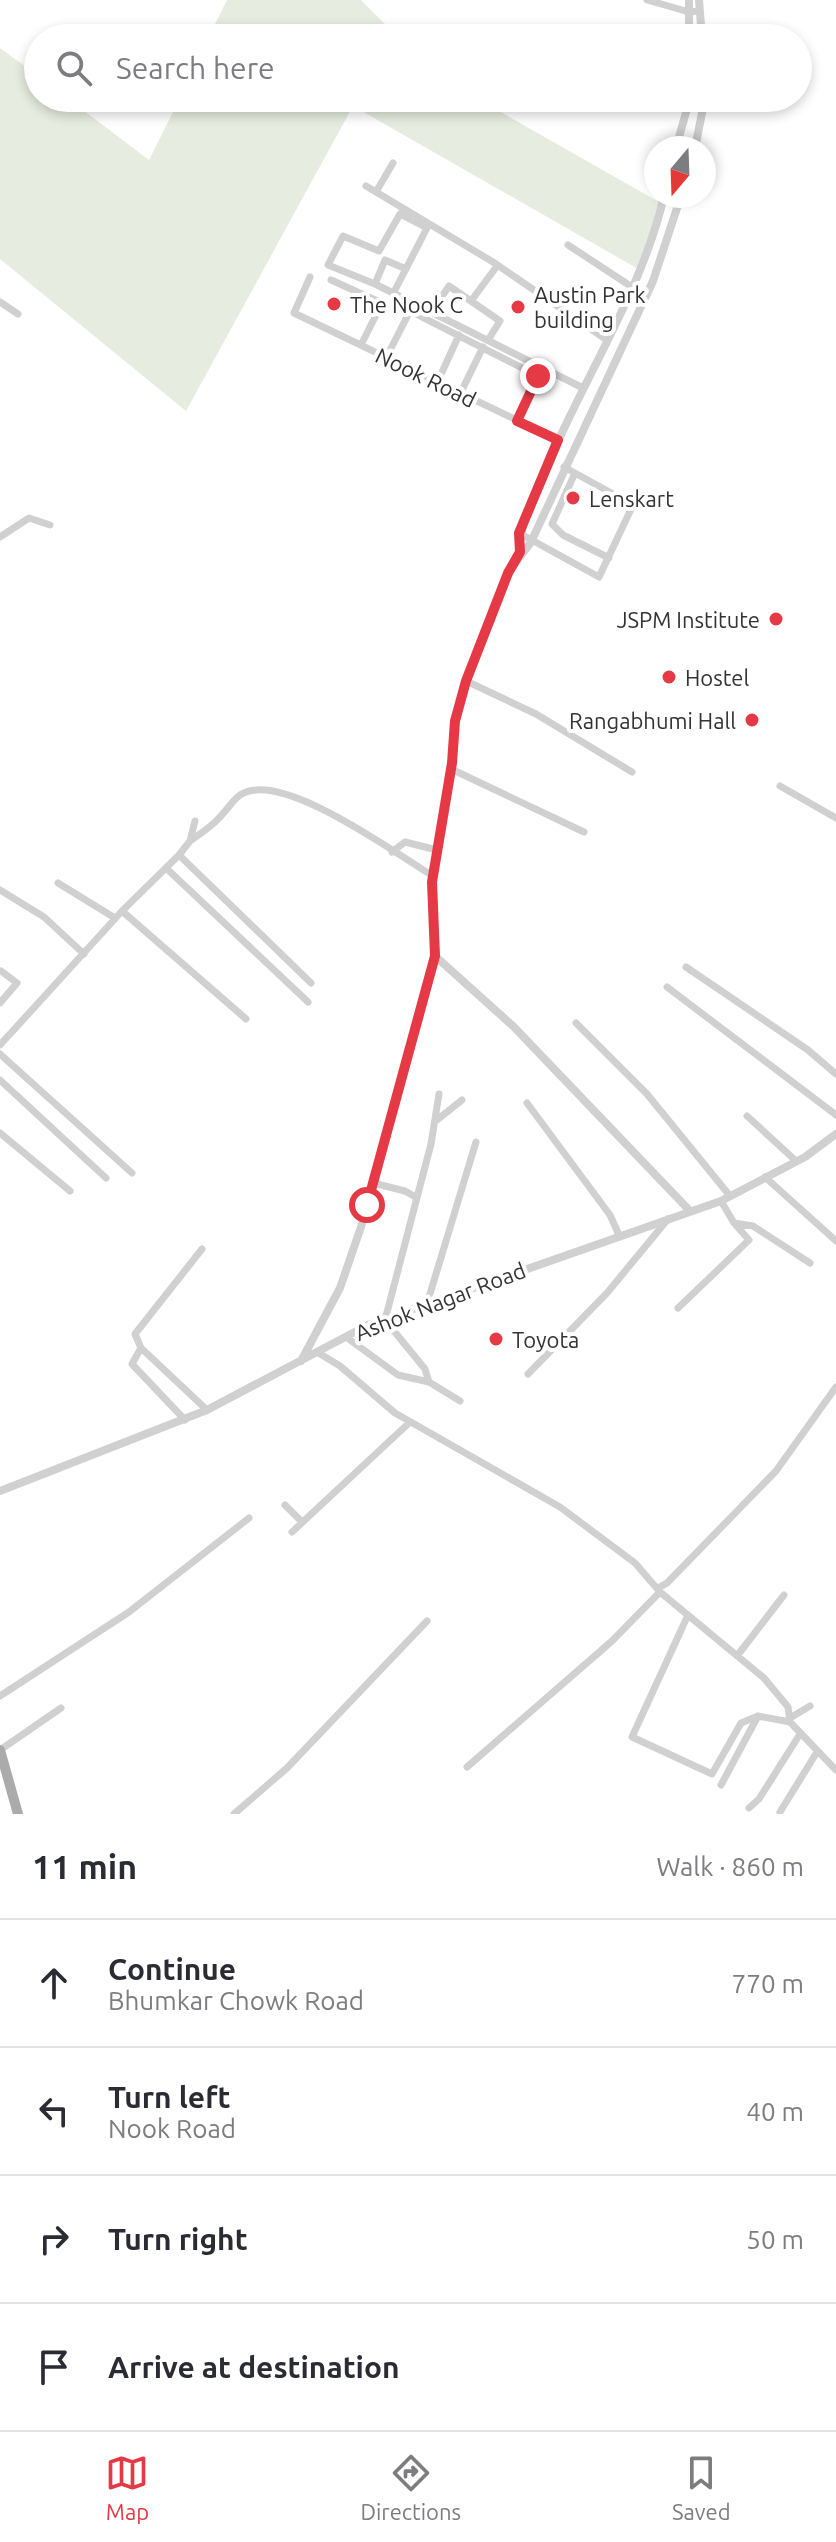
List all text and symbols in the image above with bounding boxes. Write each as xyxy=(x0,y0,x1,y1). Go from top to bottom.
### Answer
search box xyxy=(24,24,812,112)
icon: search xyxy=(52,46,96,90)
text: Search here xyxy=(116,51,275,85)
north arrow xyxy=(644,136,716,208)
place label: Austin Park building xyxy=(534,282,646,332)
place label: The Nook C xyxy=(350,292,463,317)
marker: The Nook C xyxy=(325,295,343,313)
marker: Austin Park building xyxy=(509,298,527,316)
street label: Nook Road xyxy=(372,342,480,412)
route end xyxy=(520,358,556,394)
place label: Lenskart xyxy=(589,486,674,511)
marker: Lenskart xyxy=(564,489,582,507)
place label: JSPM Institute xyxy=(617,607,760,632)
marker: JSPM Institute xyxy=(767,610,785,628)
place label: Hostel xyxy=(685,665,749,690)
marker: Hostel xyxy=(660,668,678,686)
place label: Rangabhumi Hall xyxy=(569,708,736,733)
marker: Rangabhumi Hall xyxy=(743,711,761,729)
route start xyxy=(349,1187,385,1223)
street label: Ashok Nagar Road xyxy=(351,1257,529,1345)
place label: Toyota xyxy=(512,1327,579,1352)
marker: Toyota xyxy=(487,1330,505,1348)
text: 11 min xyxy=(32,1847,137,1885)
text: Walk · 860 m xyxy=(656,1852,804,1881)
text: Continue xyxy=(108,1952,236,1986)
icon: ahead xyxy=(32,1961,76,2005)
text: 770 m xyxy=(732,1969,804,1998)
text: Bhumkar Chowk Road xyxy=(108,1986,364,2015)
text: Turn left xyxy=(108,2080,230,2114)
icon: left xyxy=(32,2089,76,2133)
text: 40 m xyxy=(746,2097,804,2126)
text: Nook Road xyxy=(108,2114,236,2143)
icon: right xyxy=(32,2217,76,2261)
text: Turn right xyxy=(108,2222,248,2256)
text: 50 m xyxy=(746,2225,804,2254)
icon: arrive xyxy=(32,2345,76,2389)
text: Arrive at destination xyxy=(108,2350,400,2384)
tab: Map xyxy=(105,2451,149,2524)
tab: Directions xyxy=(360,2451,461,2524)
tab: Saved xyxy=(672,2451,731,2524)

